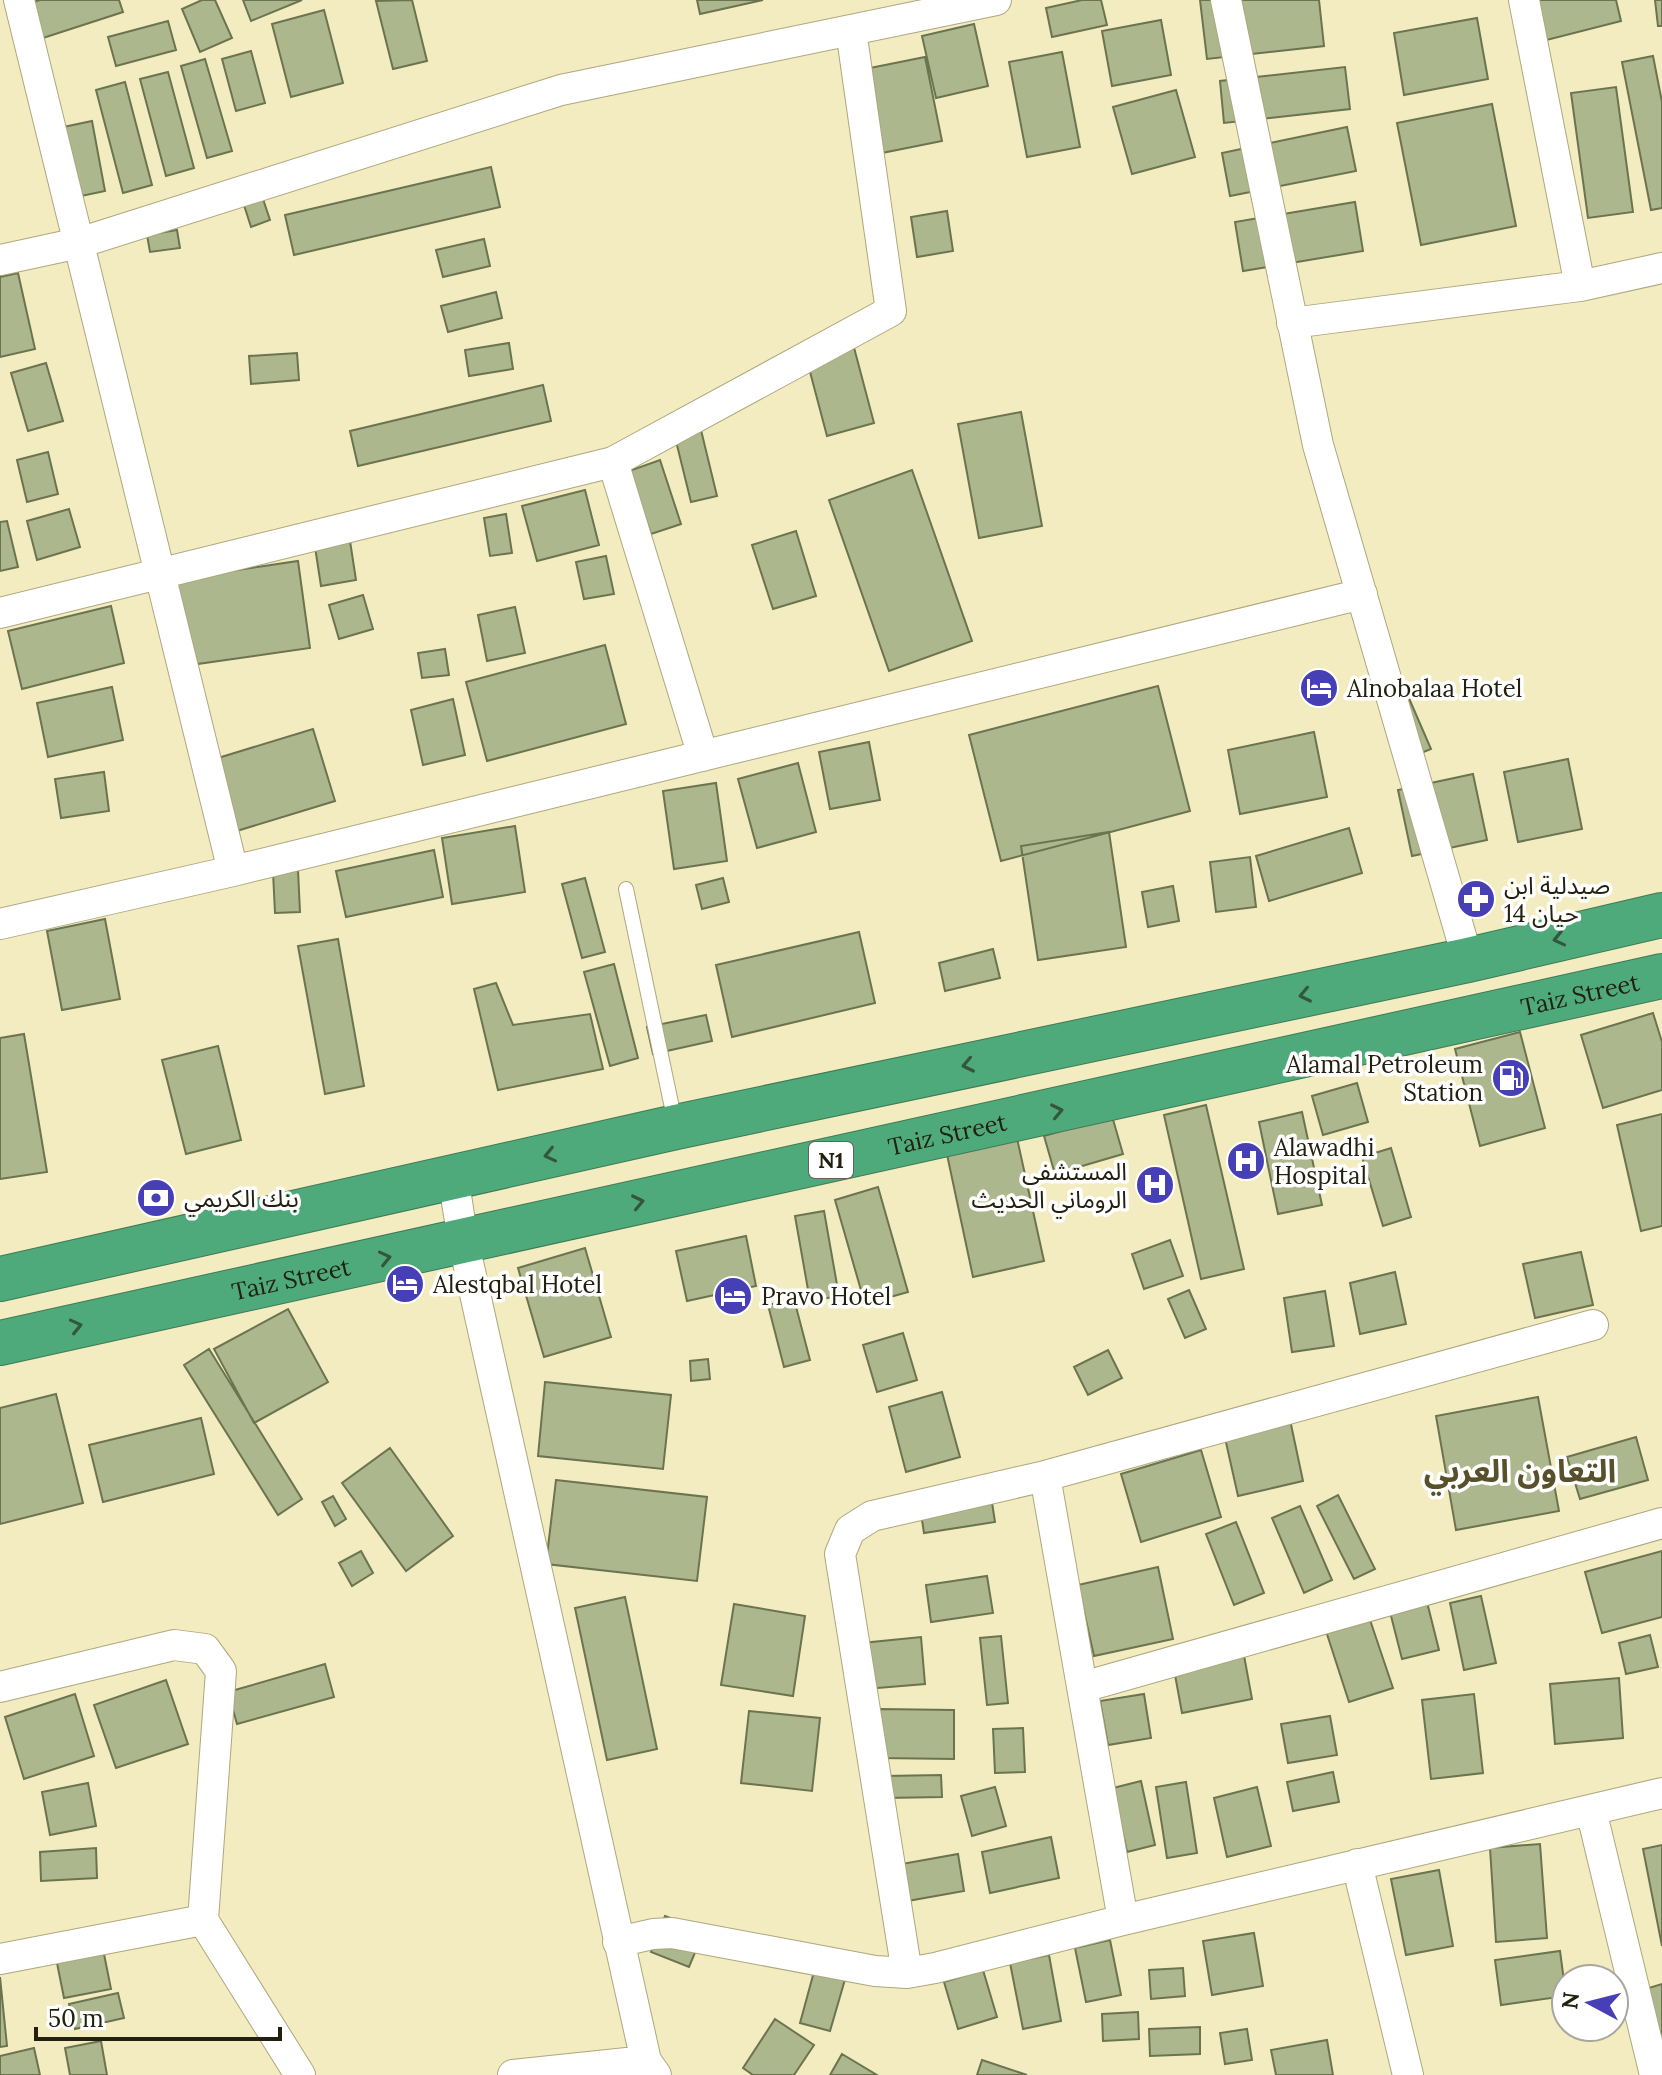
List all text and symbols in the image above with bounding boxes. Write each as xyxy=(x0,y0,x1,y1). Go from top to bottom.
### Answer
hotel icon: Alnobalaa Hotel xyxy=(1298,667,1340,709)
place label: Alnobalaa Hotel xyxy=(1346,673,1522,704)
place label: صيدلية ابن حيان 14 xyxy=(1504,870,1610,929)
pharmacy icon: صيدلية ابن حيان 14 xyxy=(1455,878,1497,920)
one-way arrow xyxy=(1552,930,1566,947)
street label: Taiz Street xyxy=(1518,966,1643,1022)
one-way arrow xyxy=(1298,986,1312,1003)
place label: Alamal Petroleum Station xyxy=(1285,1049,1483,1108)
one-way arrow xyxy=(961,1056,975,1073)
fuel station icon: Alamal Petroleum Station xyxy=(1490,1057,1532,1099)
one-way arrow xyxy=(1049,1103,1063,1120)
street label: Taiz Street xyxy=(885,1106,1010,1162)
place label: Alawadhi Hospital xyxy=(1273,1132,1374,1191)
hospital icon: Alawadhi Hospital xyxy=(1225,1140,1267,1182)
road number: N1 xyxy=(809,1142,853,1178)
one-way arrow xyxy=(543,1146,557,1163)
place label: المستشفى الروماني الحديث xyxy=(971,1156,1127,1218)
hospital icon: المستشفى الروماني الحديث xyxy=(1134,1164,1176,1206)
bank icon: بنك الكريمي xyxy=(135,1177,177,1219)
place label: بنك الكريمي xyxy=(184,1183,299,1217)
one-way arrow xyxy=(631,1194,645,1211)
street label: Taiz Street xyxy=(229,1250,354,1307)
one-way arrow xyxy=(377,1250,391,1267)
hotel icon: Alestqbal Hotel xyxy=(384,1263,426,1305)
place label: Alestqbal Hotel xyxy=(432,1269,602,1300)
hotel icon: Pravo Hotel xyxy=(712,1275,754,1317)
place label: Pravo Hotel xyxy=(761,1281,891,1312)
one-way arrow xyxy=(69,1318,82,1335)
district label: التعاون العربي xyxy=(1424,1450,1616,1496)
north arrow xyxy=(1550,1963,1630,2043)
text: N xyxy=(1555,1990,1585,2011)
scale bar xyxy=(36,1991,280,2041)
text: 50 m xyxy=(48,2003,104,2034)

